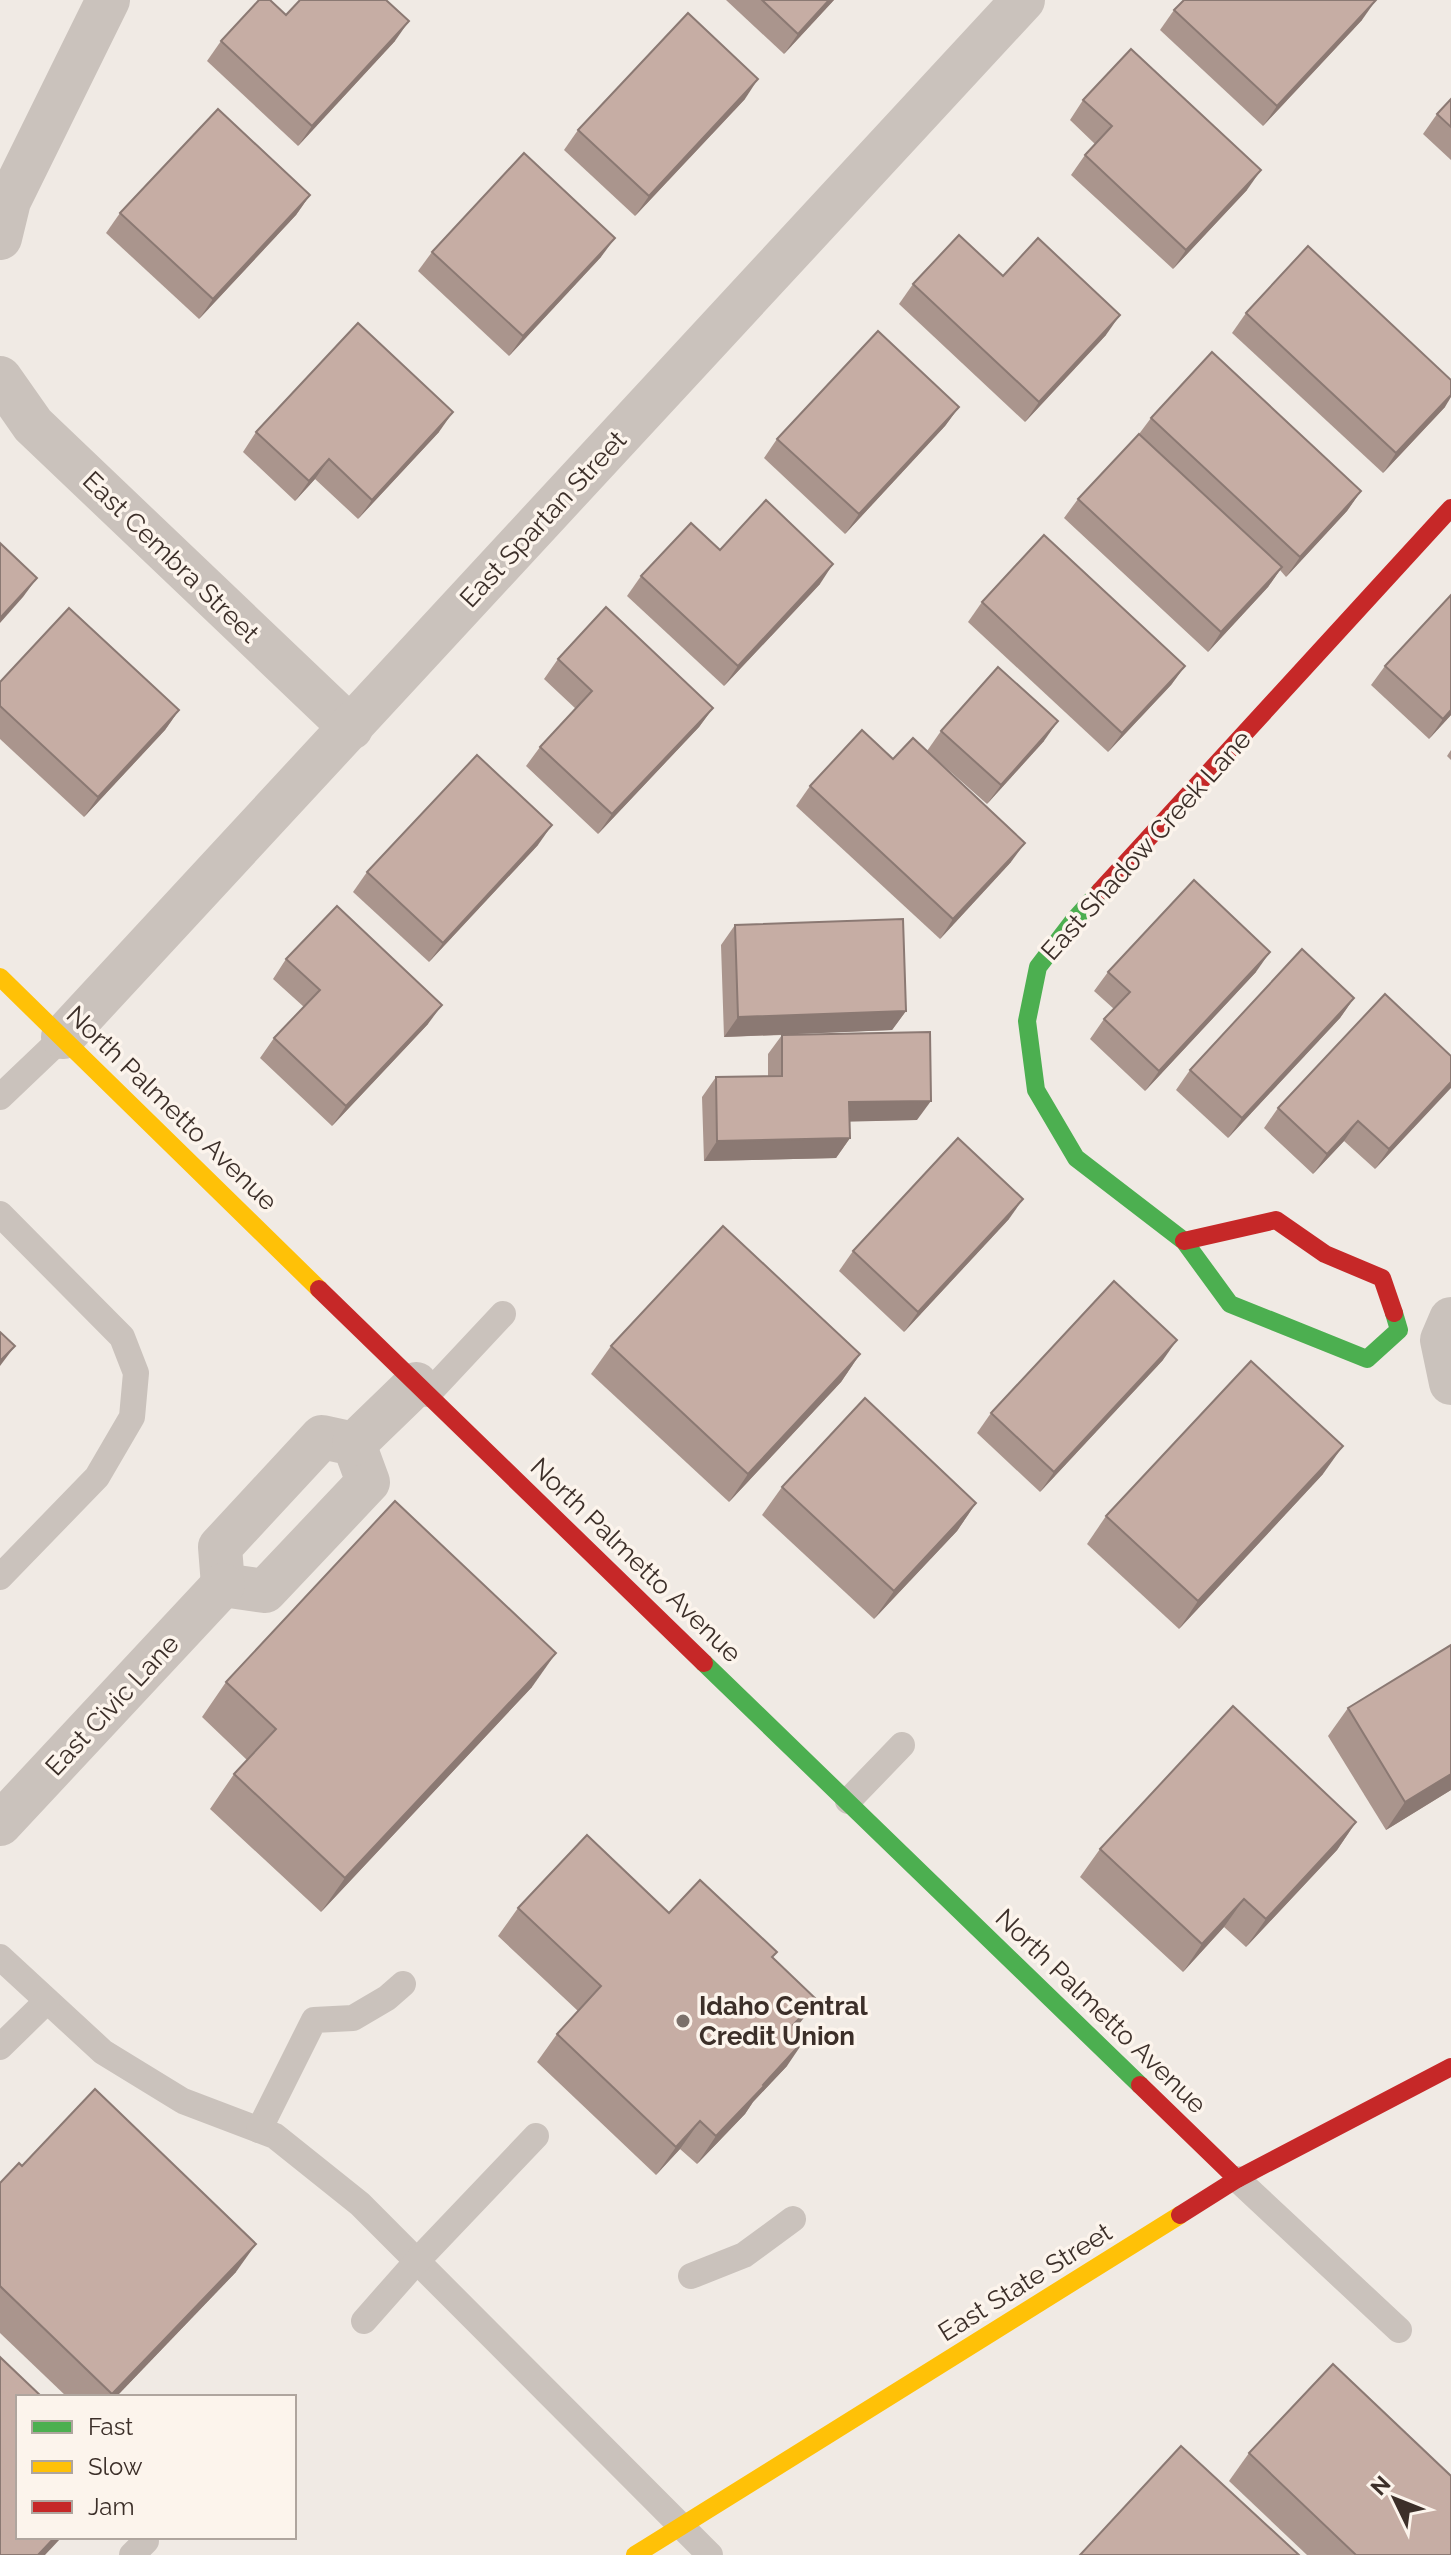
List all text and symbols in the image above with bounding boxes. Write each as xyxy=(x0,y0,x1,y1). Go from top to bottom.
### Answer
street label: East Spartan Street xyxy=(454,425,632,613)
street label: East Cembra Street xyxy=(77,465,265,649)
street label: East Shadow Creek Lane xyxy=(1035,724,1257,966)
street label: North Palmetto Avenue xyxy=(61,1000,283,1216)
street label: North Palmetto Avenue xyxy=(525,1452,747,1668)
street label: East Civic Lane xyxy=(39,1628,185,1782)
street label: North Palmetto Avenue xyxy=(990,1903,1212,2119)
place label: Idaho Central Credit Union xyxy=(699,1991,869,2051)
marker: Idaho Central Credit Union xyxy=(674,2012,692,2030)
street label: East State Street xyxy=(933,2217,1117,2347)
legend xyxy=(16,2395,296,2539)
text: Fast xyxy=(88,2412,133,2441)
text: Slow xyxy=(88,2452,143,2481)
north arrow xyxy=(1355,2459,1435,2539)
text: N xyxy=(1365,2470,1396,2500)
text: Jam xyxy=(88,2492,134,2521)

